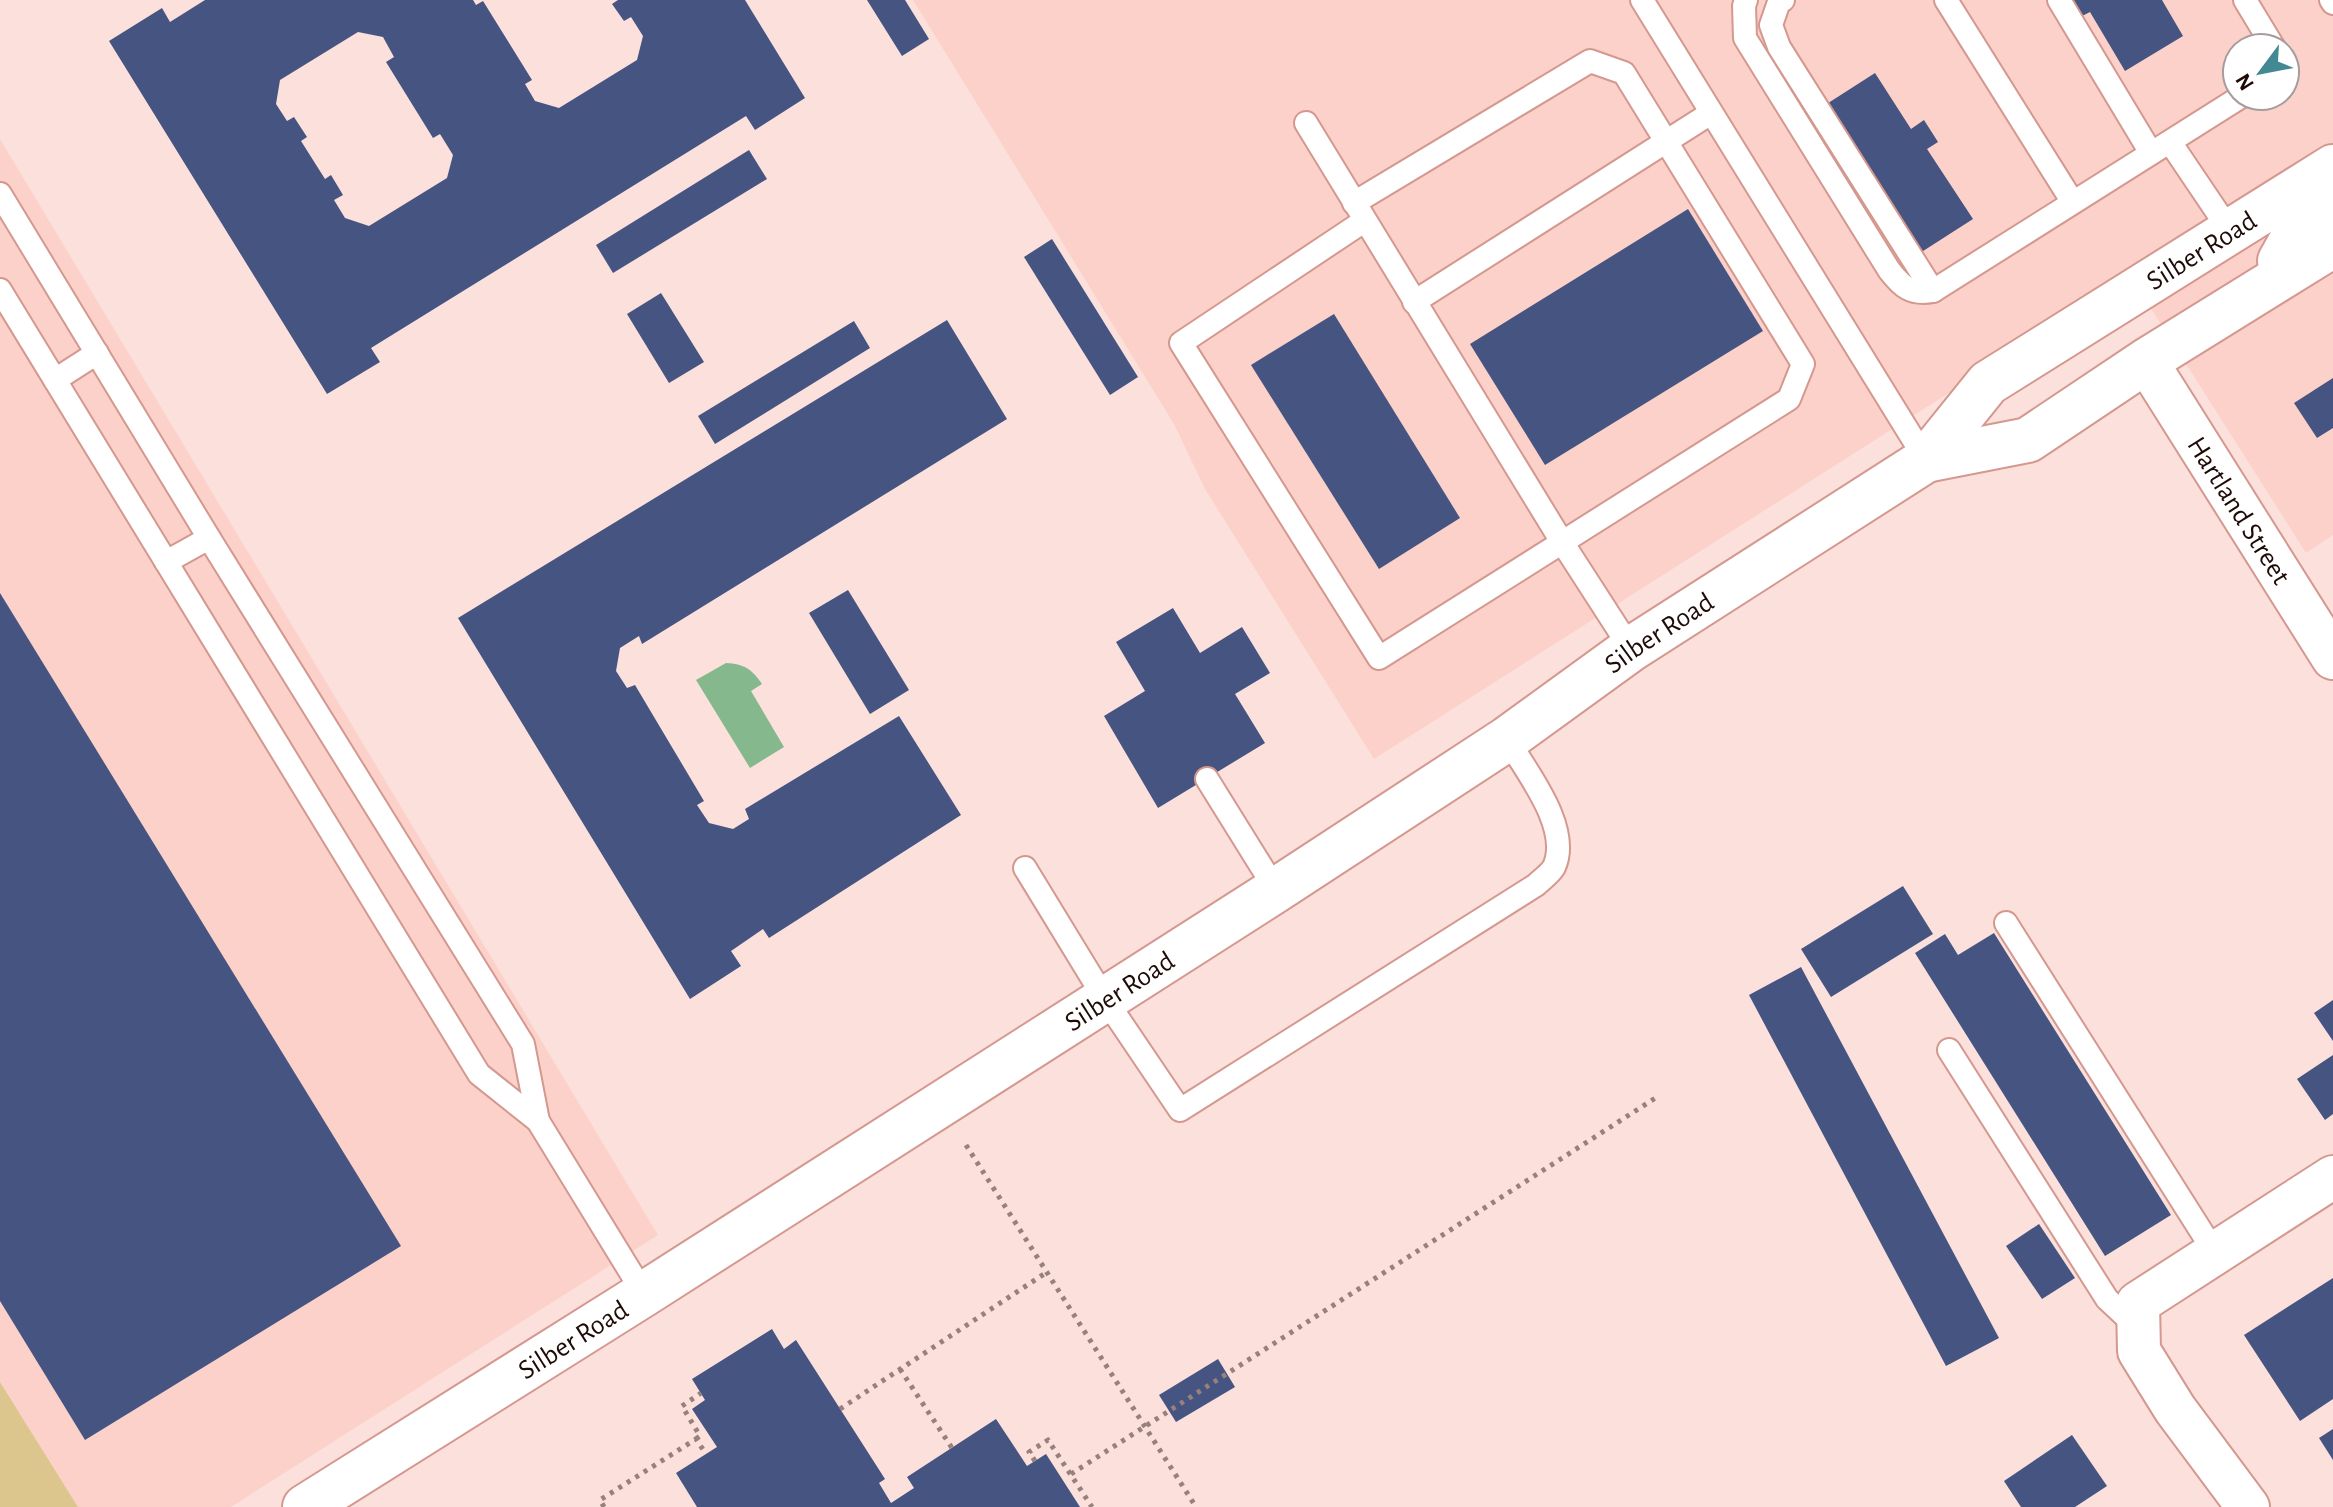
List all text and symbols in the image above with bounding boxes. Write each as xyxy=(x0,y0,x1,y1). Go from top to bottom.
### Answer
north arrow xyxy=(2221,32,2301,112)
text: N xyxy=(2232,70,2258,94)
street label: Silber Road xyxy=(2142,207,2262,296)
street label: Hartland Street xyxy=(2181,432,2295,590)
street label: Silber Road xyxy=(1600,588,1719,679)
street label: Silber Road xyxy=(1060,947,1180,1037)
street label: Silber Road xyxy=(514,1296,633,1385)

